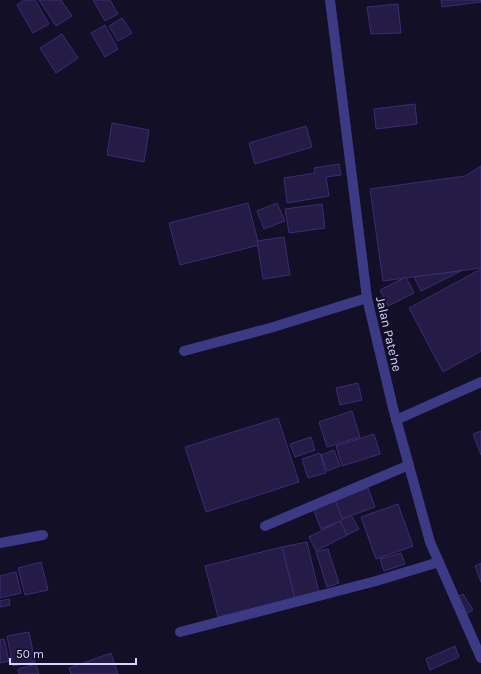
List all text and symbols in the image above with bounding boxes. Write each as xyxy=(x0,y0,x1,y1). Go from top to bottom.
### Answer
street label: Jalan Pate'ne xyxy=(373,295,405,373)
scale bar xyxy=(10,640,136,666)
text: 50 m xyxy=(16,647,44,661)

